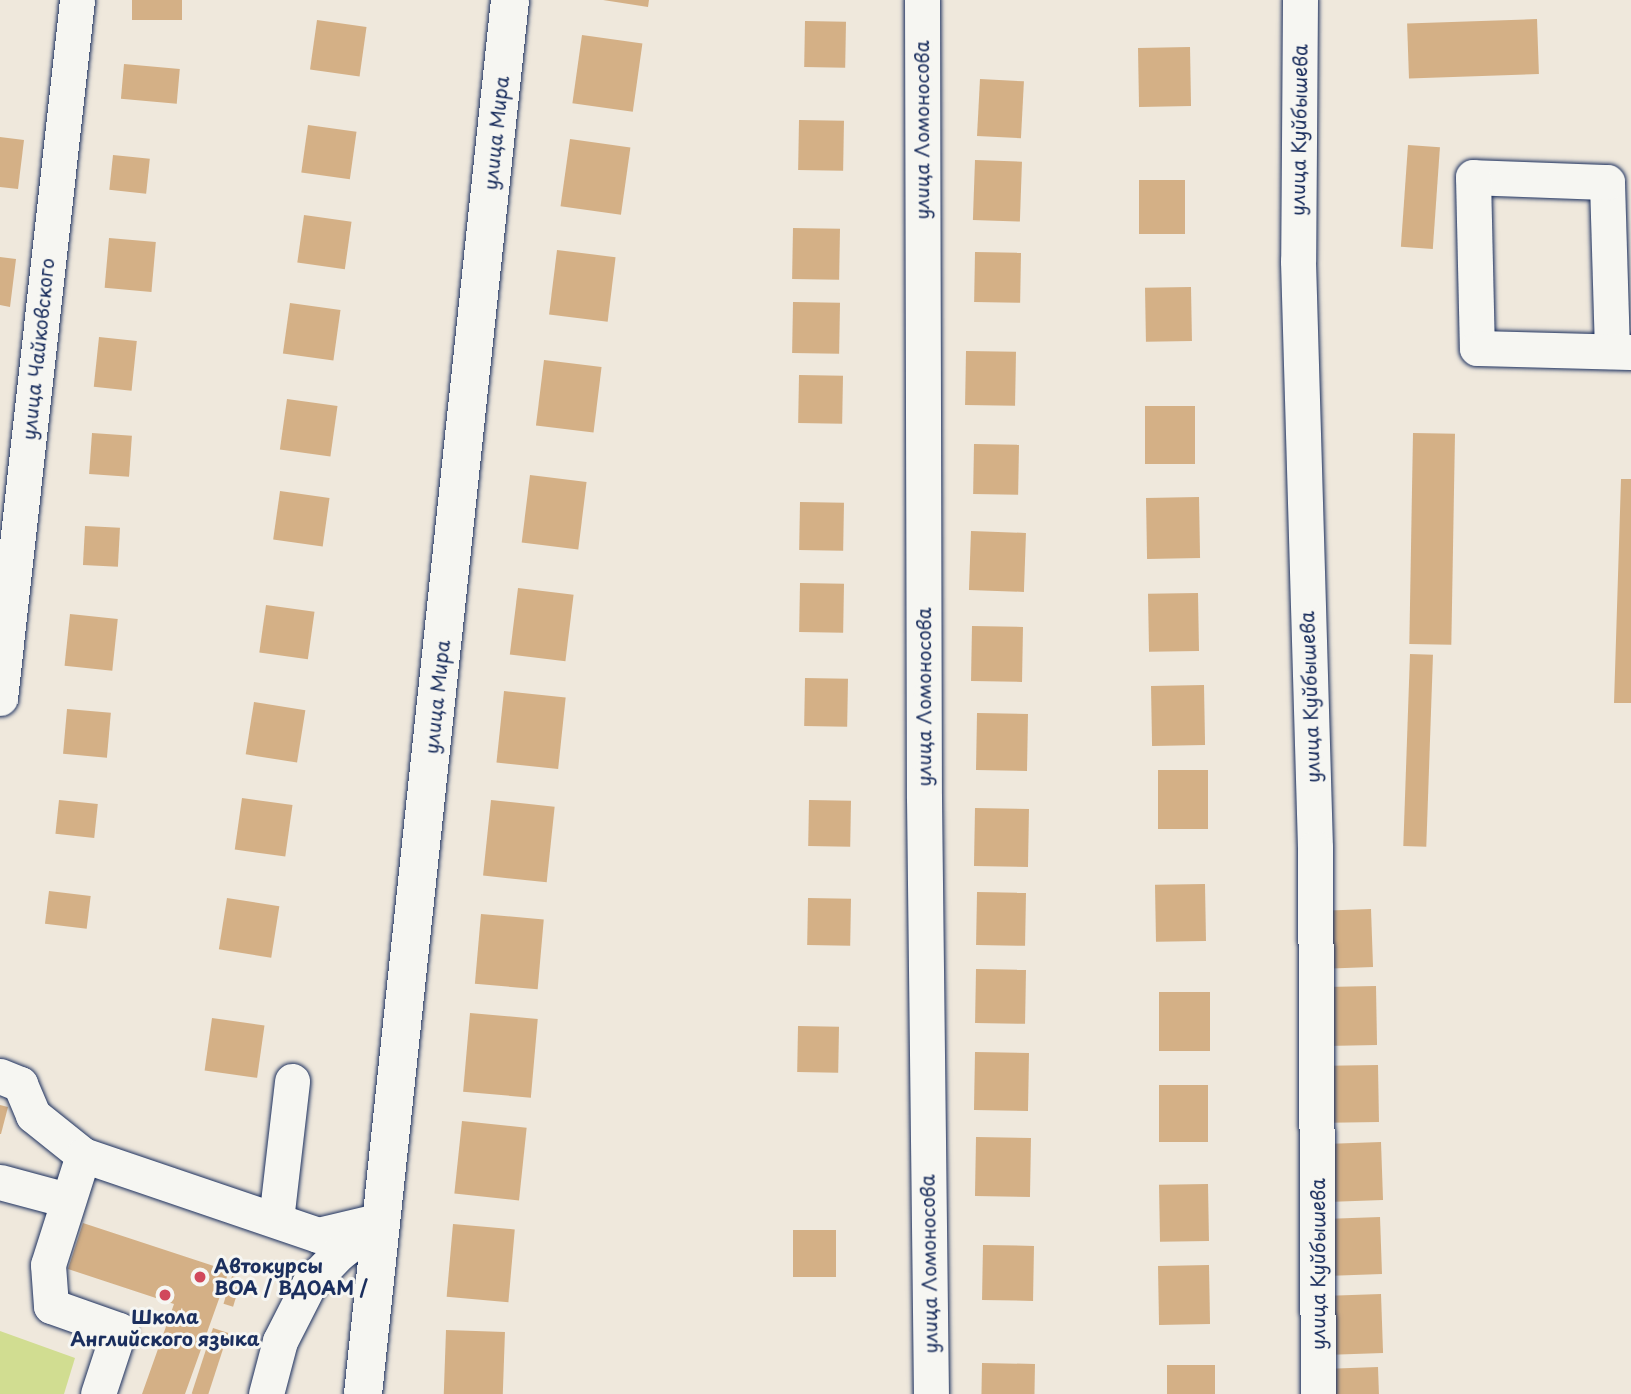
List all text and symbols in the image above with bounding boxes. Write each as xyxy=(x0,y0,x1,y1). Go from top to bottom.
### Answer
street label: улица Ломоносова xyxy=(911,40,933,220)
street label: улица Куйбышева xyxy=(1286,43,1312,217)
street label: улица Мира xyxy=(479,74,513,192)
street label: улица Чайковского xyxy=(17,257,59,441)
street label: улица Ломоносова xyxy=(913,607,935,787)
street label: улица Куйбышева xyxy=(1296,610,1324,784)
street label: улица Мира xyxy=(420,638,454,756)
street label: улица Ломоносова xyxy=(916,1174,942,1354)
street label: улица Куйбышева xyxy=(1307,1178,1329,1350)
place label: Автокурсы ВОА / ВДОАМ / xyxy=(214,1255,368,1299)
marker: Автокурсы ВОА / ВДОАМ / xyxy=(192,1269,208,1285)
marker: Школа Английского языка xyxy=(157,1287,173,1303)
place label: Школа Английского языка xyxy=(70,1306,260,1350)

